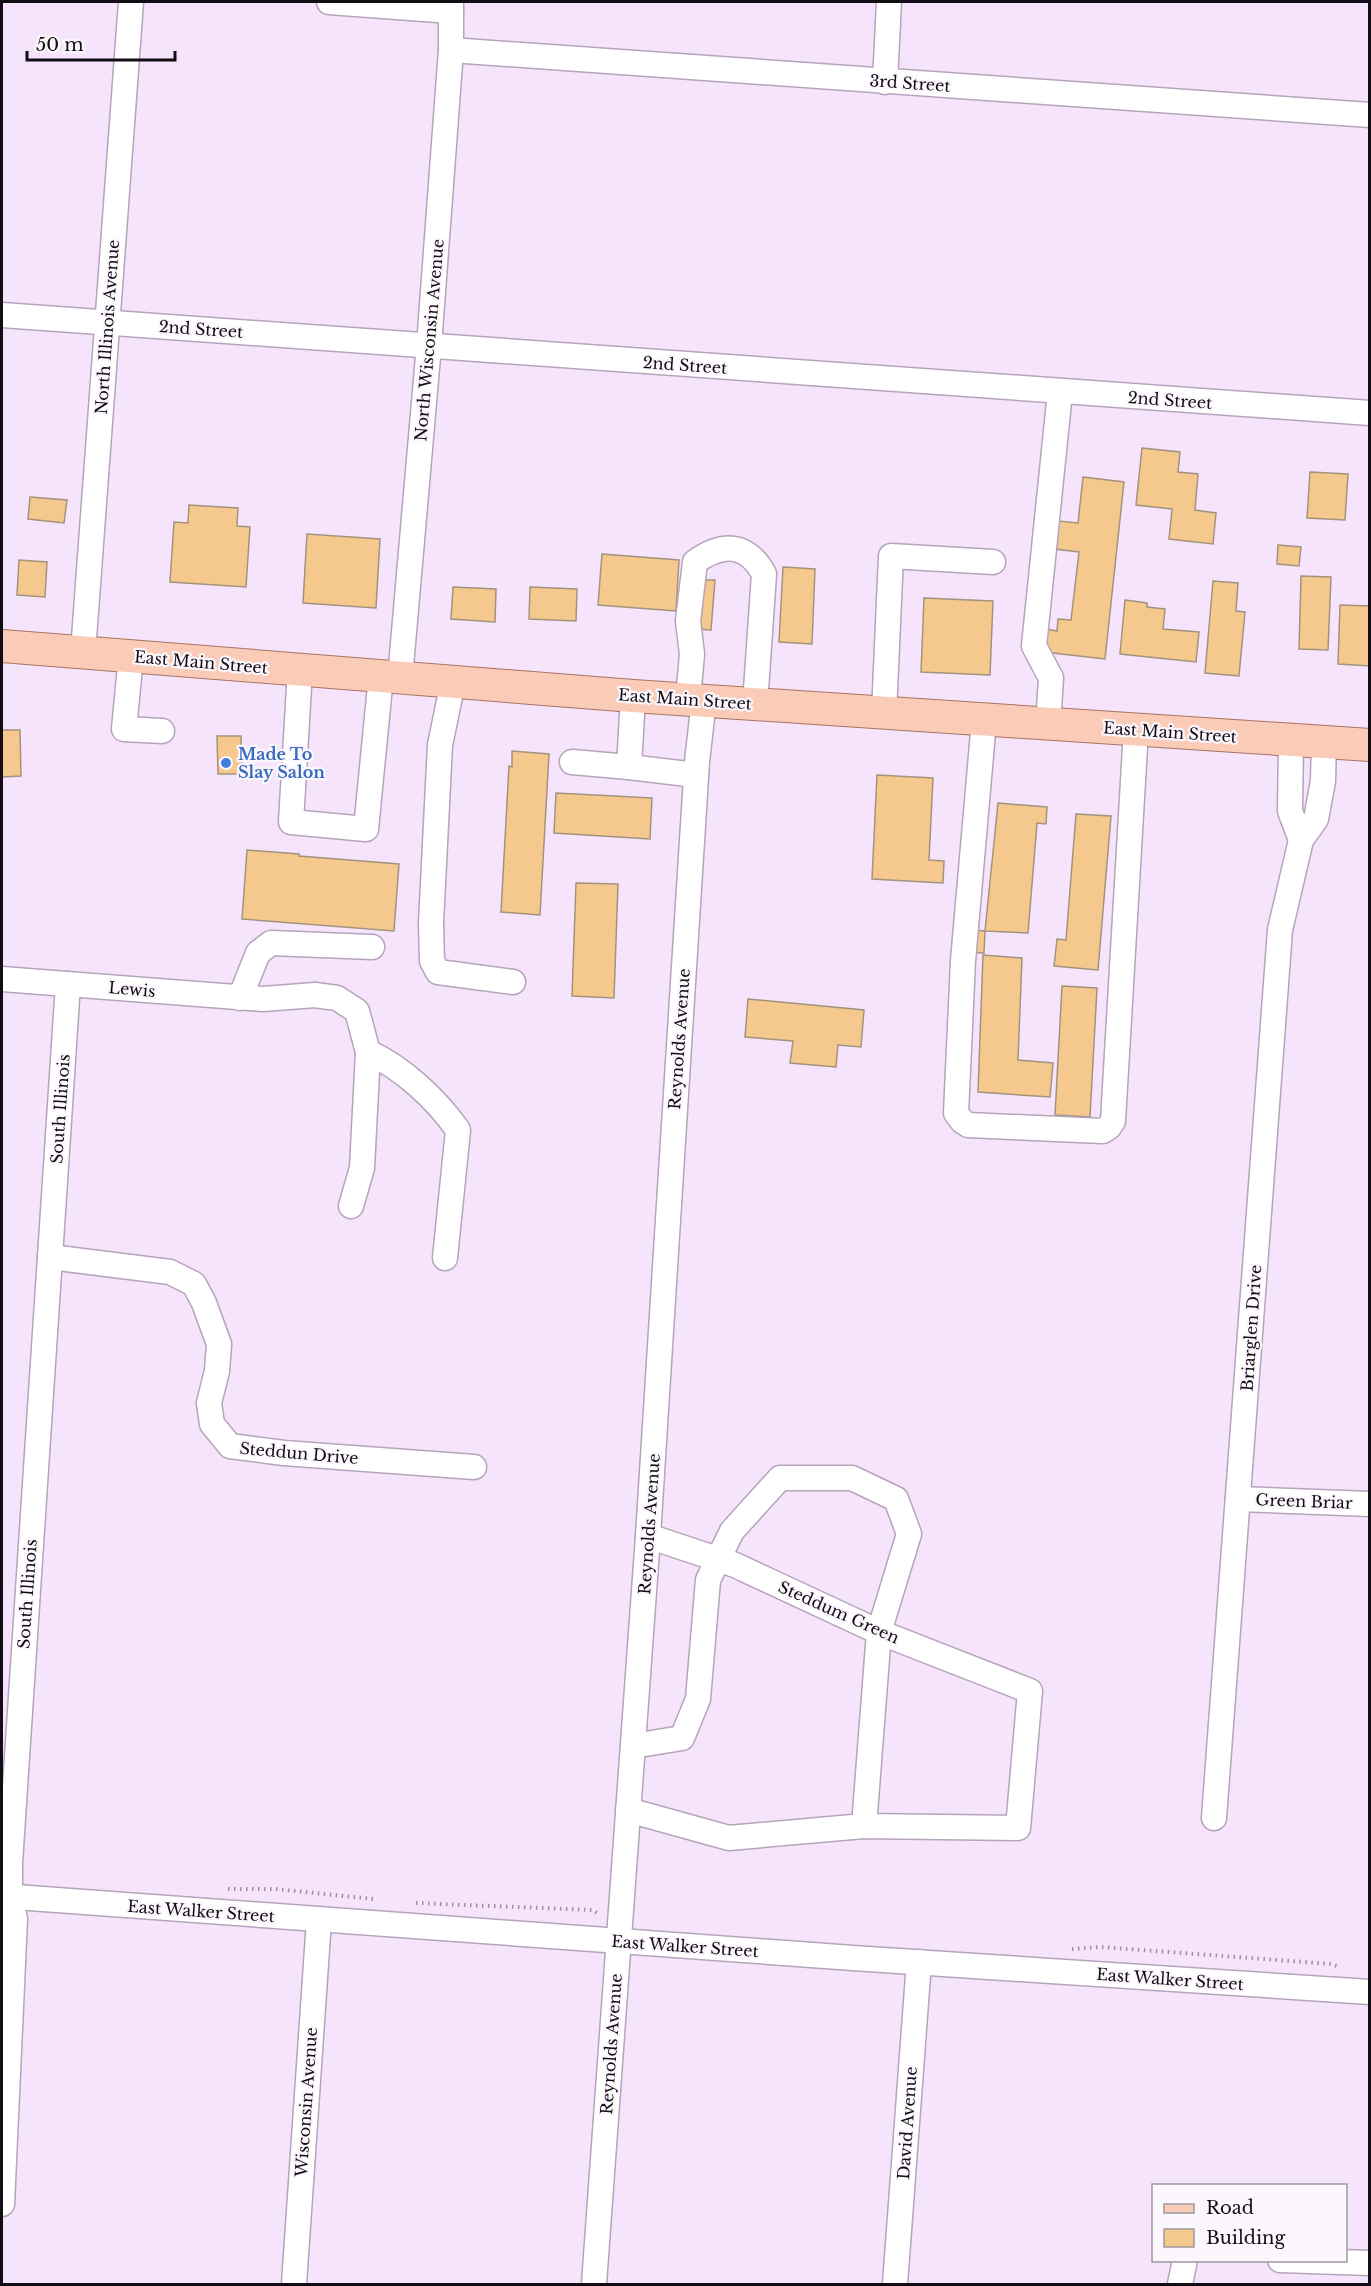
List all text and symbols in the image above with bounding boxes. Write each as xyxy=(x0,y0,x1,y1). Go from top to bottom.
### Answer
scale bar xyxy=(27,24,176,62)
text: 50 m xyxy=(36,34,84,56)
street label: 3rd Street xyxy=(869,70,951,96)
street label: North Wisconsin Avenue xyxy=(410,238,448,442)
street label: North Illinois Avenue xyxy=(91,239,123,415)
street label: 2nd Street xyxy=(158,316,244,342)
street label: 2nd Street xyxy=(642,352,728,378)
street label: 2nd Street xyxy=(1127,387,1213,413)
street label: East Main Street xyxy=(133,646,269,678)
street label: East Main Street xyxy=(618,684,752,714)
street label: East Main Street xyxy=(1103,717,1237,747)
place label: Made To Slay Salon xyxy=(238,744,325,782)
marker: Made To Slay Salon xyxy=(219,756,233,770)
street label: Reynolds Avenue xyxy=(664,968,694,1110)
street label: Lewis xyxy=(108,977,156,1001)
street label: South Illinois xyxy=(46,1054,74,1164)
street label: Briarglen Drive xyxy=(1237,1264,1265,1392)
street label: Steddun Drive xyxy=(239,1438,359,1468)
street label: Reynolds Avenue xyxy=(634,1453,664,1595)
street label: Green Briar xyxy=(1255,1489,1353,1513)
street label: South Illinois xyxy=(13,1539,41,1649)
street label: Steddum Green xyxy=(775,1576,903,1648)
street label: East Walker Street xyxy=(127,1896,275,1926)
street label: East Walker Street xyxy=(611,1931,759,1961)
street label: East Walker Street xyxy=(1096,1964,1244,1994)
street label: Reynolds Avenue xyxy=(596,1973,626,2115)
street label: Wisconsin Avenue xyxy=(291,2026,321,2179)
street label: David Avenue xyxy=(893,2066,921,2180)
legend xyxy=(1152,2184,1347,2262)
text: Road xyxy=(1206,2197,1254,2219)
text: Building xyxy=(1206,2227,1285,2249)

